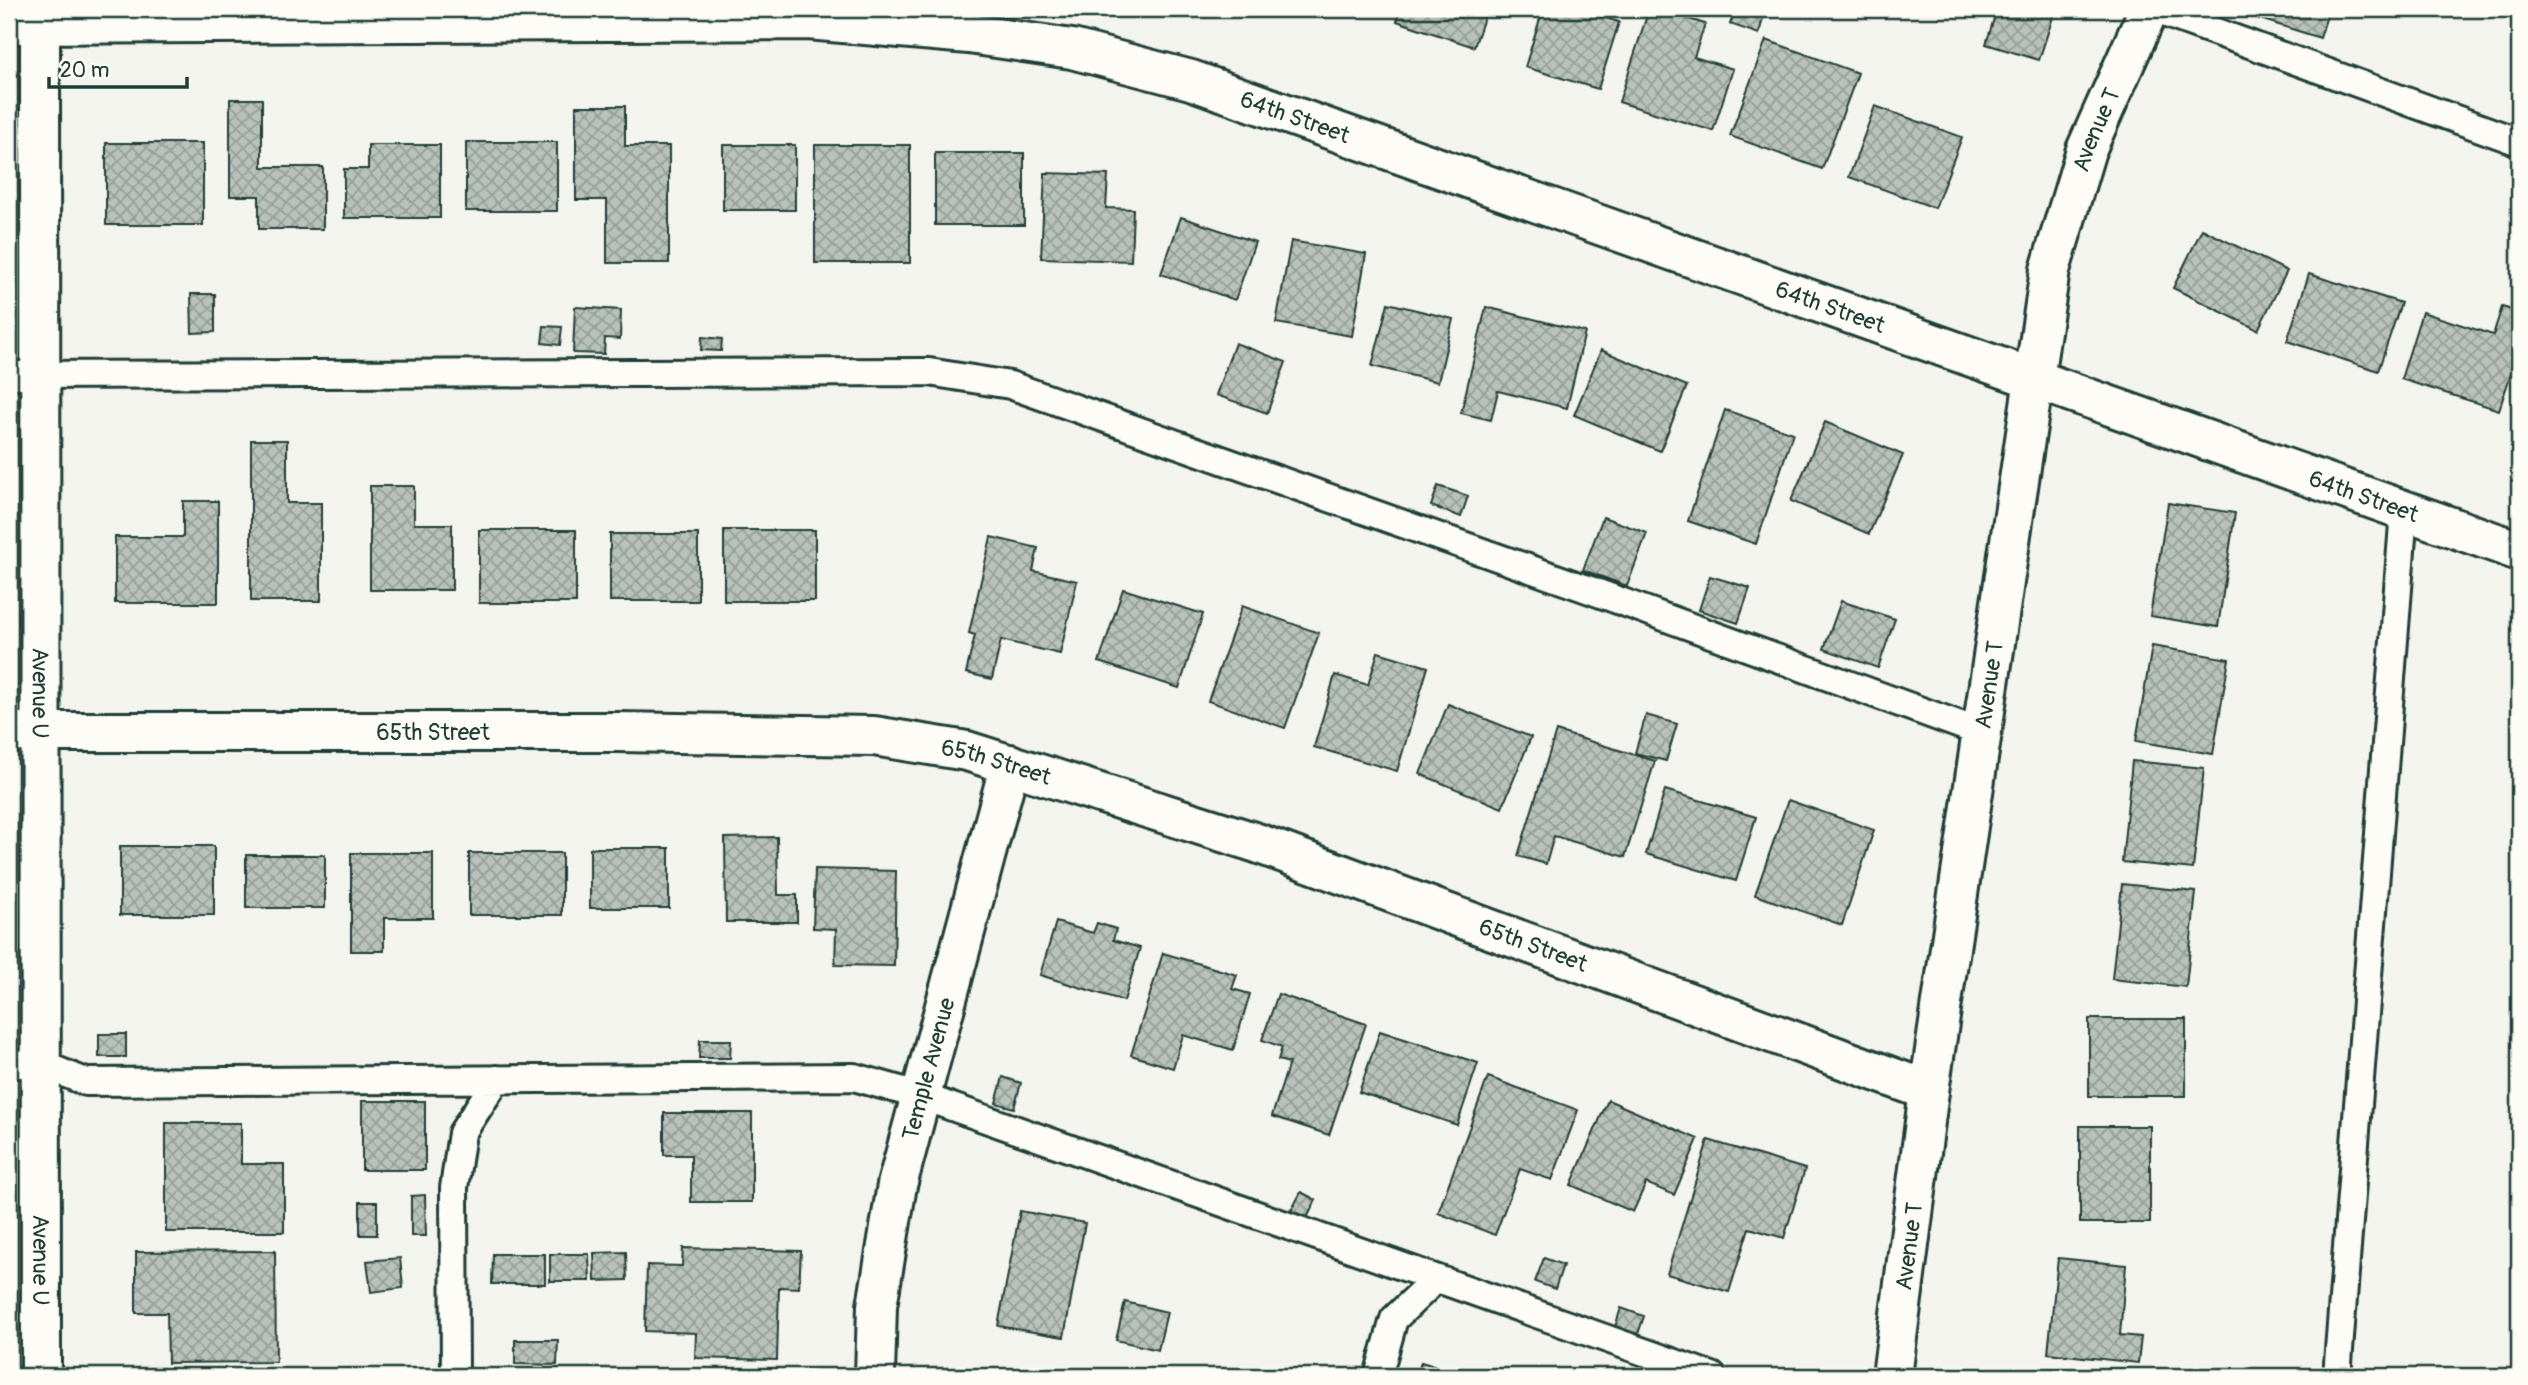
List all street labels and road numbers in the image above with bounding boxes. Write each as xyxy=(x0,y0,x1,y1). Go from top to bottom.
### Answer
street label: Avenue T xyxy=(2066,83,2127,175)
street label: 64th Street xyxy=(1236,85,1354,150)
street label: 64th Street xyxy=(1771,274,1890,340)
street label: 64th Street xyxy=(2305,464,2423,529)
street label: Avenue T xyxy=(1969,639,2010,731)
street label: Avenue U xyxy=(25,647,55,739)
street label: 65th Street xyxy=(376,718,490,747)
street label: 65th Street xyxy=(939,733,1055,792)
street label: 65th Street xyxy=(1475,912,1592,979)
street label: Temple Avenue xyxy=(896,994,962,1143)
street label: Avenue T xyxy=(1889,1200,1929,1292)
street label: Avenue U xyxy=(26,1214,55,1306)

